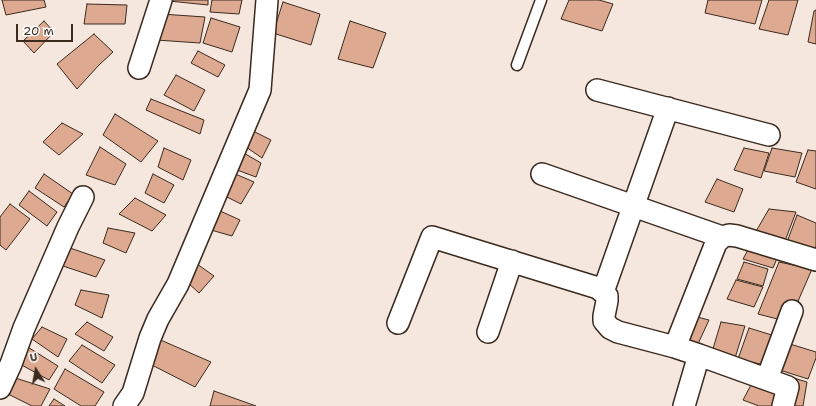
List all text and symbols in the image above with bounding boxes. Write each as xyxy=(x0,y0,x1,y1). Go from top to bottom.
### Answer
scale bar xyxy=(18,16,75,42)
text: 20 m xyxy=(23,23,54,39)
north arrow xyxy=(16,350,56,390)
text: U xyxy=(28,350,39,366)

